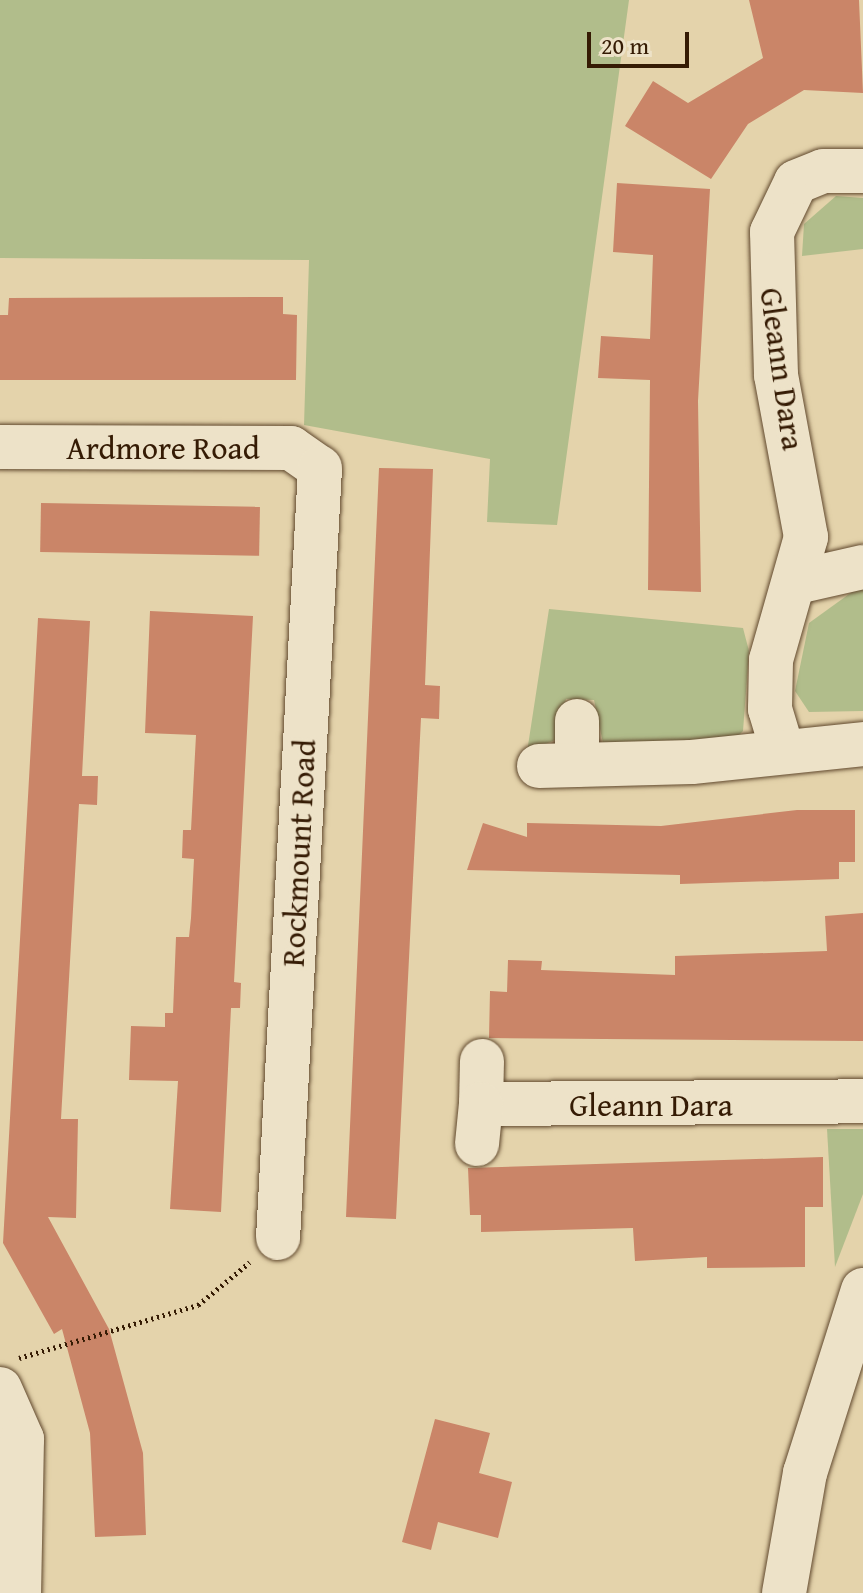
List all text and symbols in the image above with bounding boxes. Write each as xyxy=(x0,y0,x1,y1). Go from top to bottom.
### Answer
scale bar xyxy=(591,16,693,66)
text: 20 m xyxy=(601,28,649,63)
street label: Gleann Dara xyxy=(752,285,812,453)
street label: Ardmore Road xyxy=(66,429,260,467)
street label: Rockmount Road xyxy=(274,738,324,968)
street label: Gleann Dara xyxy=(569,1086,733,1124)

